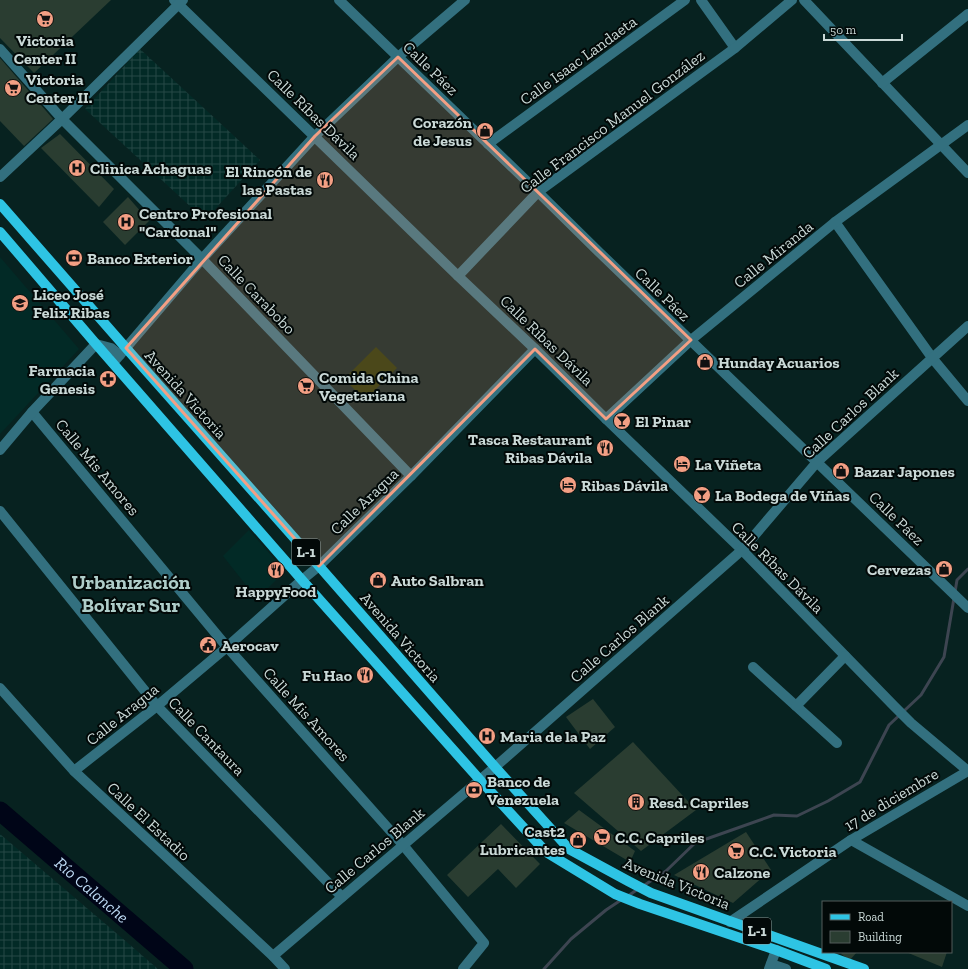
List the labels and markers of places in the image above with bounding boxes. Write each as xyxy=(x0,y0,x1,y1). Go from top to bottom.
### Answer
supermarket icon: Victoria Center II xyxy=(35,9,55,29)
place label: Victoria Center II xyxy=(14,31,77,68)
place label: Victoria Center II. xyxy=(26,70,93,107)
supermarket icon: Victoria Center II. xyxy=(3,78,23,98)
place label: Corazón de Jesus xyxy=(413,113,473,150)
shop icon: Corazón de Jesus xyxy=(475,121,495,141)
hospital icon: Clinica Achaguas xyxy=(67,158,87,178)
place label: Clinica Achaguas xyxy=(90,159,212,178)
place label: El Rincón de las Pastas xyxy=(225,162,312,199)
restaurant icon: El Rincón de las Pastas xyxy=(315,170,335,190)
place label: Centro Profesional "Cardonal" xyxy=(139,204,272,241)
hospital icon: Centro Profesional "Cardonal" xyxy=(116,212,136,232)
bank icon: Banco Exterior xyxy=(64,248,84,268)
place label: Banco Exterior xyxy=(87,249,193,268)
place label: Liceo José Felix Ribas xyxy=(33,285,110,322)
school or university icon: Liceo José Felix Ribas xyxy=(10,293,30,313)
shop icon: Hunday Acuarios xyxy=(695,352,715,372)
place label: Hunday Acuarios xyxy=(718,353,840,372)
place label: Farmacia Genesis xyxy=(28,361,95,398)
place label: Comida China Vegetariana xyxy=(319,368,419,405)
pharmacy icon: Farmacia Genesis xyxy=(98,369,118,389)
supermarket icon: Comida China Vegetariana xyxy=(296,376,316,396)
bar icon: El Pinar xyxy=(612,411,632,431)
place label: El Pinar xyxy=(635,412,691,431)
place label: Tasca Restaurant Ribas Dávila xyxy=(468,430,593,467)
restaurant icon: Tasca Restaurant Ribas Dávila xyxy=(595,438,615,458)
hotel icon: La Viñeta xyxy=(672,454,692,474)
place label: La Viñeta xyxy=(695,455,761,474)
shop icon: Bazar Japones xyxy=(831,461,851,481)
place label: Bazar Japones xyxy=(854,462,955,481)
hotel icon: Ribas Dávila xyxy=(558,475,578,495)
place label: Ribas Dávila xyxy=(581,476,668,495)
bar icon: La Bodega de Viñas xyxy=(692,485,712,505)
place label: La Bodega de Viñas xyxy=(715,486,850,505)
shop icon: Cervezas xyxy=(934,559,954,579)
restaurant icon: HappyFood xyxy=(266,560,286,580)
place label: Cervezas xyxy=(867,560,931,579)
shop icon: Auto Salbran xyxy=(368,570,388,590)
place label: Auto Salbran xyxy=(391,571,484,590)
place label: HappyFood xyxy=(236,582,316,601)
public building icon: Aerocav xyxy=(198,635,218,655)
place label: Aerocav xyxy=(221,636,279,655)
restaurant icon: Fu Hao xyxy=(355,665,375,685)
place label: Fu Hao xyxy=(302,666,353,685)
hospital icon: Maria de la Paz xyxy=(477,726,497,746)
place label: Maria de la Paz xyxy=(500,727,606,746)
place label: Banco de Venezuela xyxy=(487,772,559,809)
bank icon: Banco de Venezuela xyxy=(464,780,484,800)
building icon: Resd. Capriles xyxy=(626,792,646,812)
place label: Resd. Capriles xyxy=(649,793,749,812)
place label: Cast2 Lubricantes xyxy=(480,822,565,859)
supermarket icon: C.C. Capriles xyxy=(592,827,612,847)
place label: C.C. Capriles xyxy=(615,828,705,847)
shop icon: Cast2 Lubricantes xyxy=(568,830,588,850)
supermarket icon: C.C. Victoria xyxy=(726,841,746,861)
place label: C.C. Victoria xyxy=(749,842,837,861)
restaurant icon: Calzone xyxy=(691,862,711,882)
place label: Calzone xyxy=(714,863,770,882)

